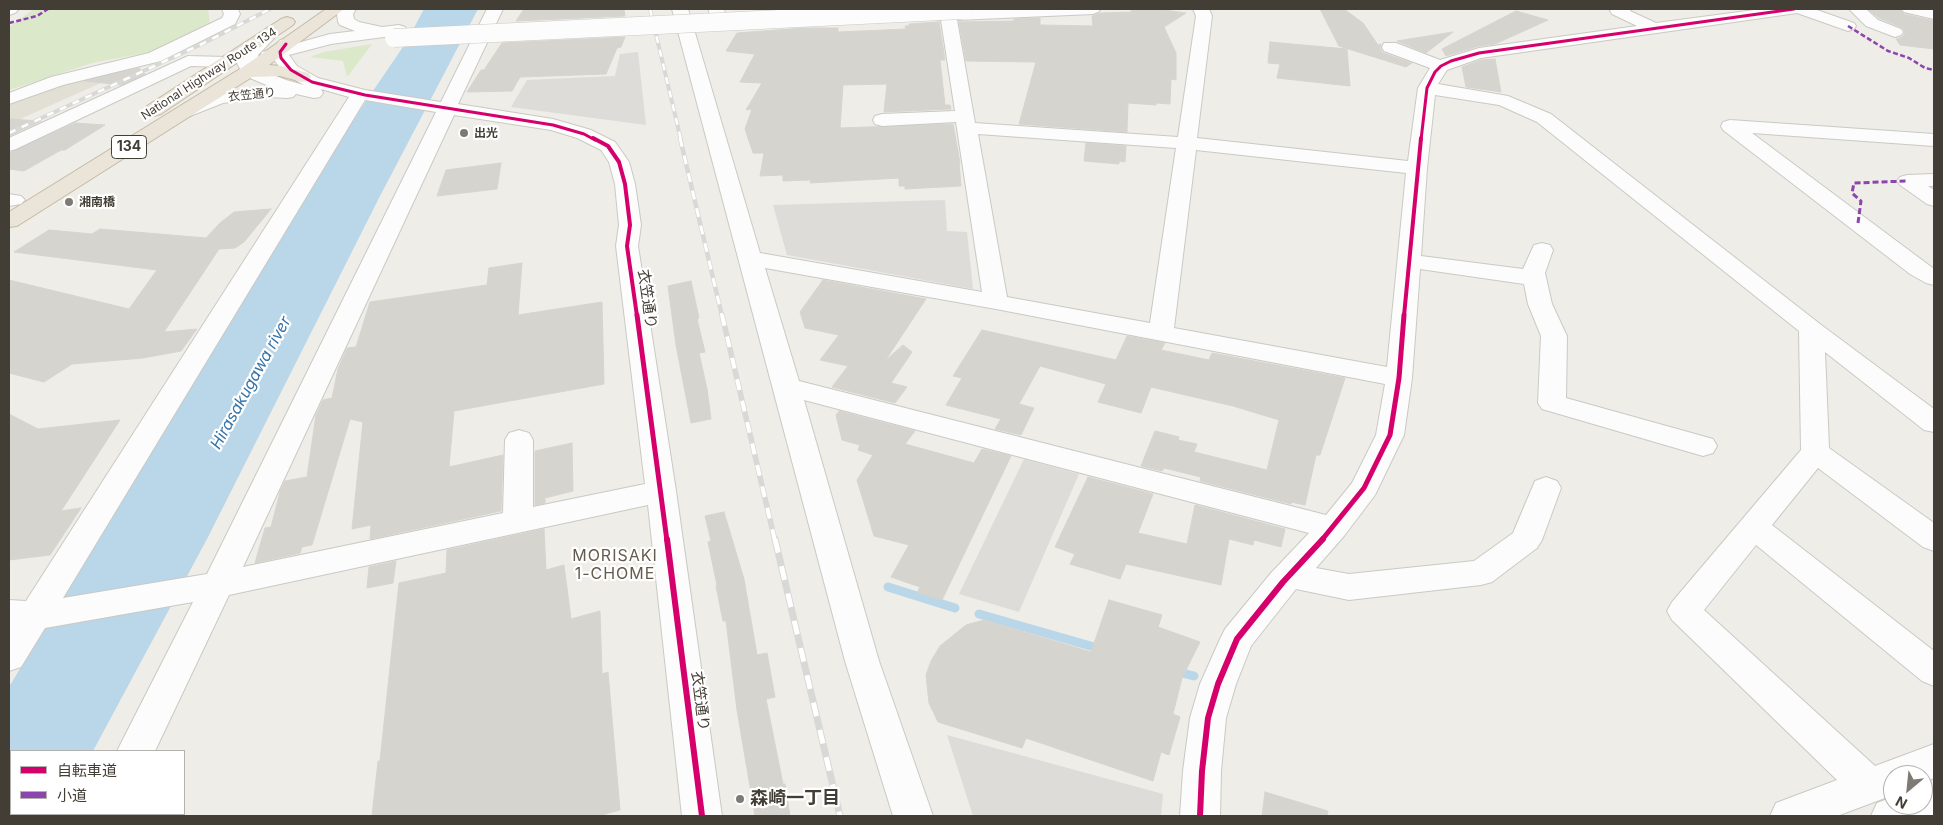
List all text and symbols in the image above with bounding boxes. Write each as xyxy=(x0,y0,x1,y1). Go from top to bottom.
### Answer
street label: National Highway Route 134 xyxy=(139,25,279,123)
street label: 衣笠通り xyxy=(227,85,277,105)
place label: 出光 xyxy=(474,126,498,140)
marker: 出光 xyxy=(458,127,470,139)
road number: 134 xyxy=(112,136,146,158)
place label: 湘南橋 xyxy=(79,195,115,209)
marker: 湘南橋 xyxy=(63,196,75,208)
street label: 衣笠通り xyxy=(634,268,660,330)
water label: Hirasakugawa river xyxy=(207,313,295,453)
district label: MORISAKI 1-CHOME xyxy=(571,546,659,584)
street label: 衣笠通り xyxy=(687,670,713,732)
legend xyxy=(10,750,185,815)
text: 自転車道 xyxy=(57,761,117,780)
north arrow xyxy=(1883,765,1933,815)
text: 小道 xyxy=(57,786,87,805)
place label: 森崎一丁目 xyxy=(750,788,840,810)
marker: 森崎一丁目 xyxy=(734,793,746,805)
text: N xyxy=(1892,793,1910,813)

